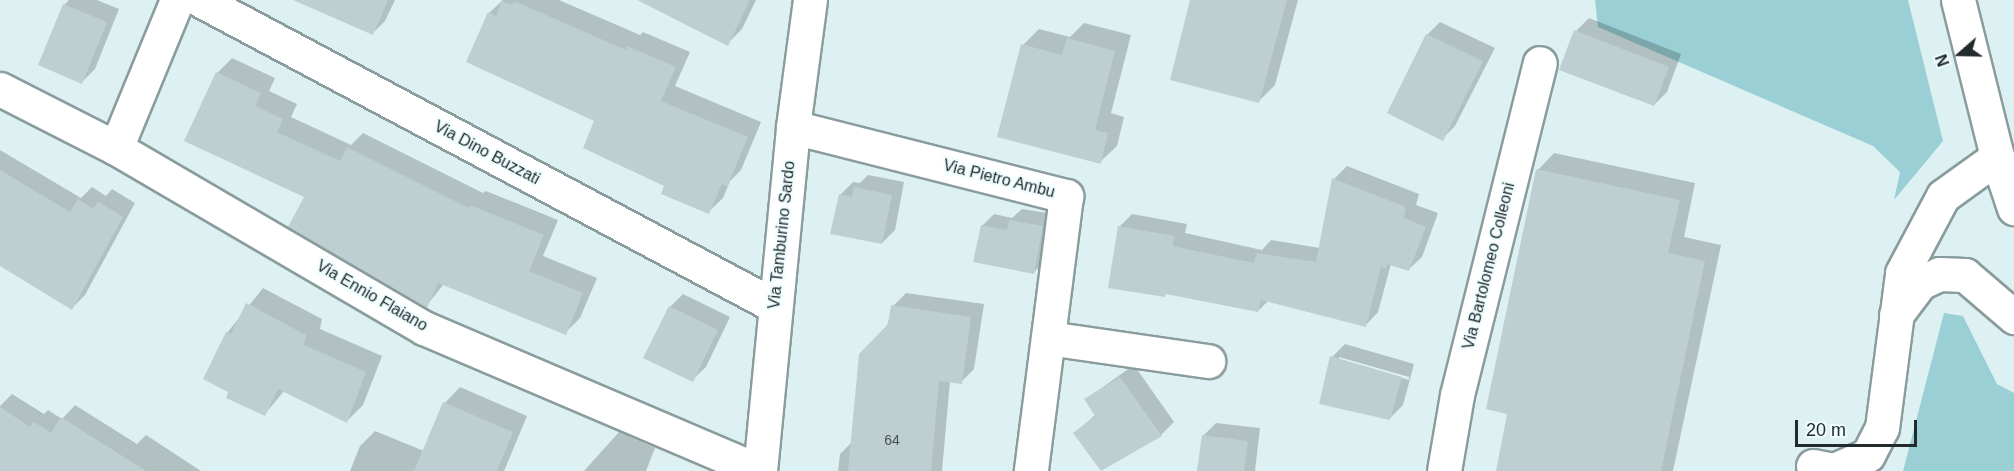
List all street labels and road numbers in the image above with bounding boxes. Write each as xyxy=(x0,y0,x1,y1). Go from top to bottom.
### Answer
street label: Via Dino Buzzati xyxy=(431,117,543,189)
street label: Via Pietro Ambu xyxy=(941,156,1057,202)
street label: Via Tamburino Sardo xyxy=(765,160,799,310)
street label: Via Bartolomeo Colleoni xyxy=(1459,181,1519,351)
street label: Via Ennio Flaiano xyxy=(313,256,431,336)

